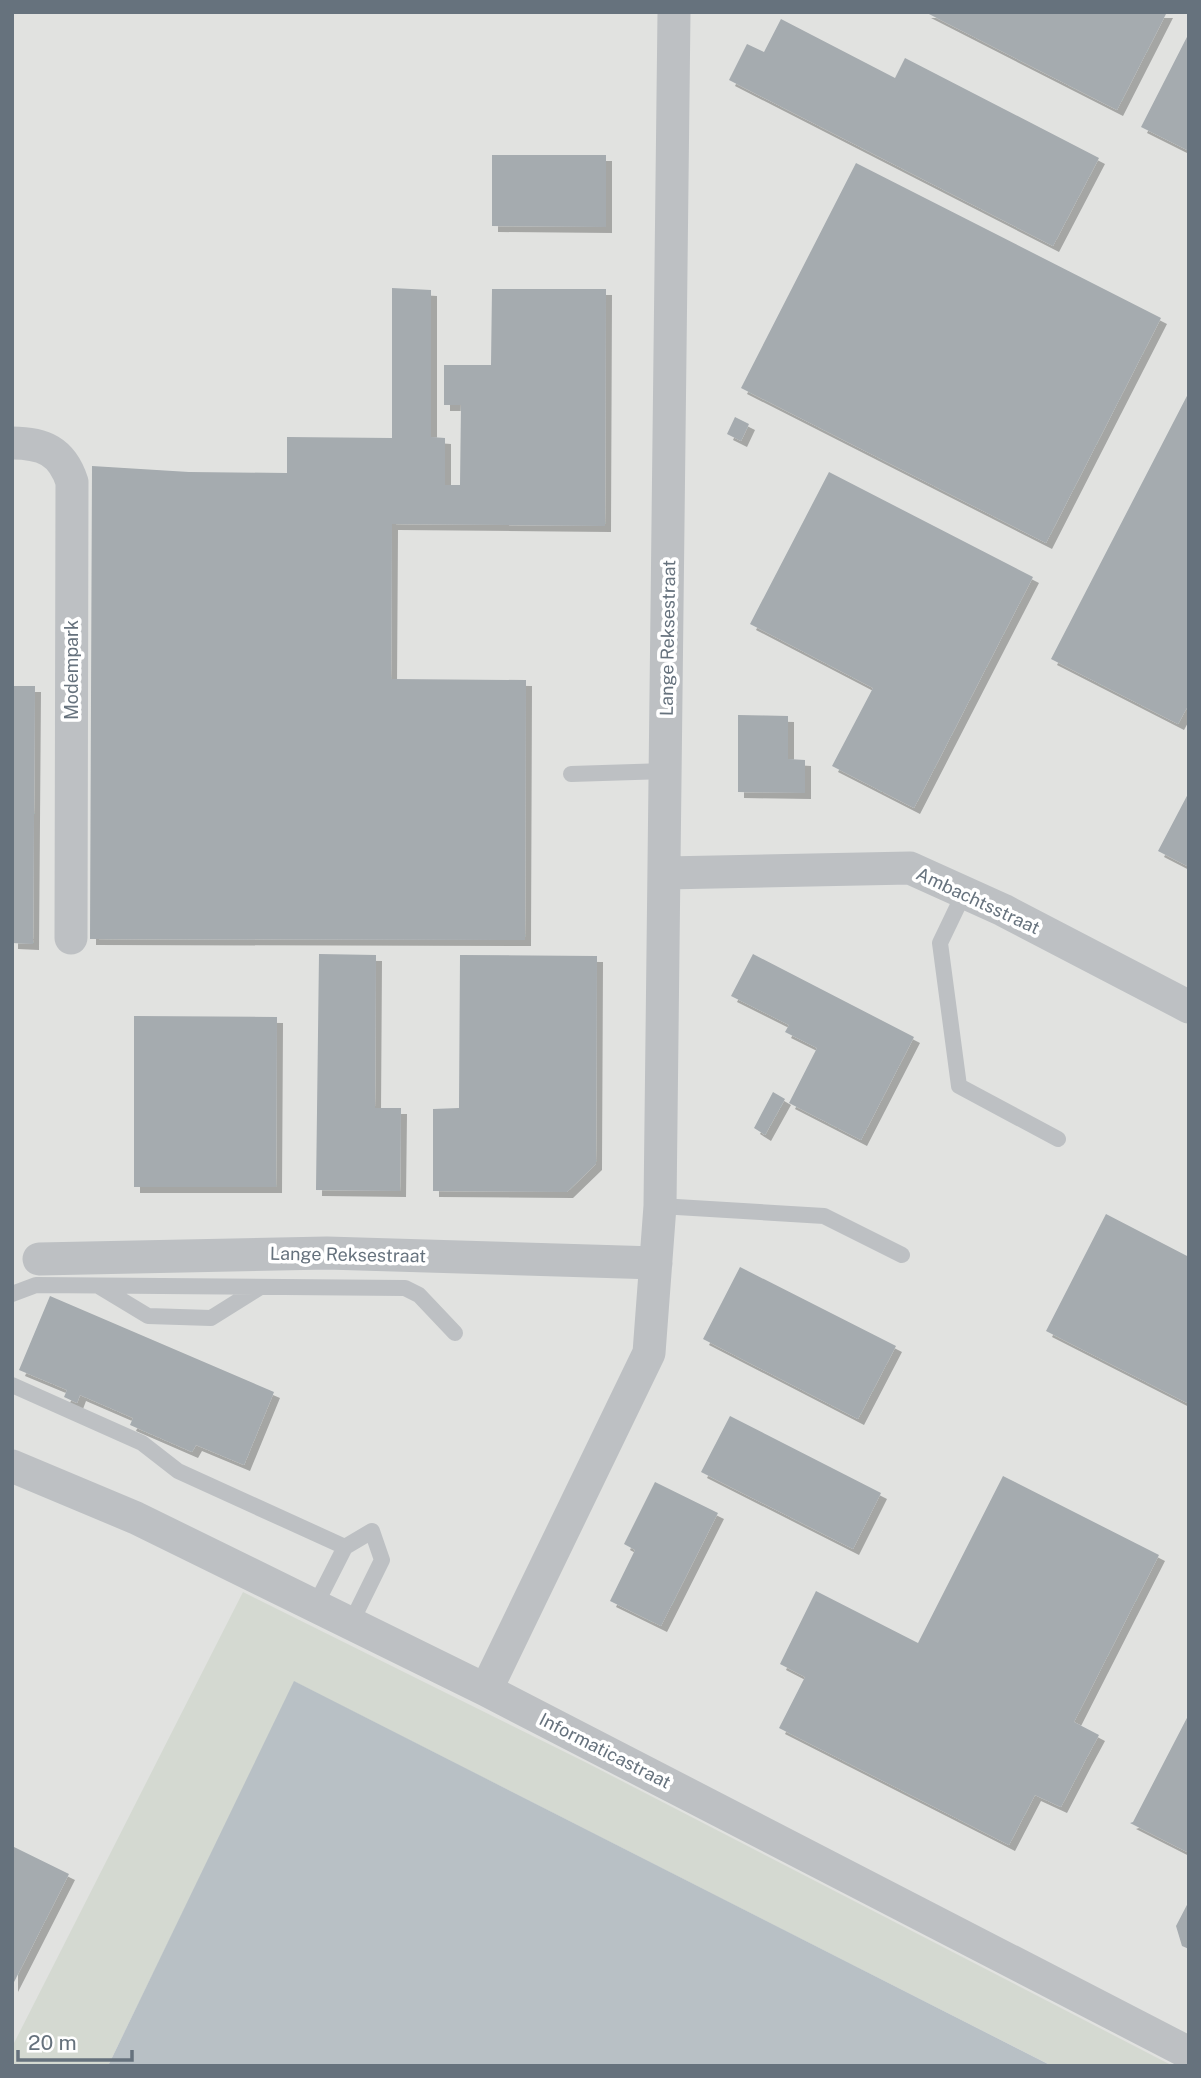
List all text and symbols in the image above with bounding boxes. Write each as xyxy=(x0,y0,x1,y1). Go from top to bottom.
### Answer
street label: Lange Reksestraat xyxy=(656,560,679,716)
street label: Modempark xyxy=(61,620,82,720)
street label: Ambachtsstraat xyxy=(913,863,1043,938)
street label: Lange Reksestraat xyxy=(270,1243,426,1266)
street label: Informaticastraat xyxy=(536,1708,674,1793)
scale bar xyxy=(18,2018,131,2062)
text: 20 m xyxy=(28,2030,77,2055)

